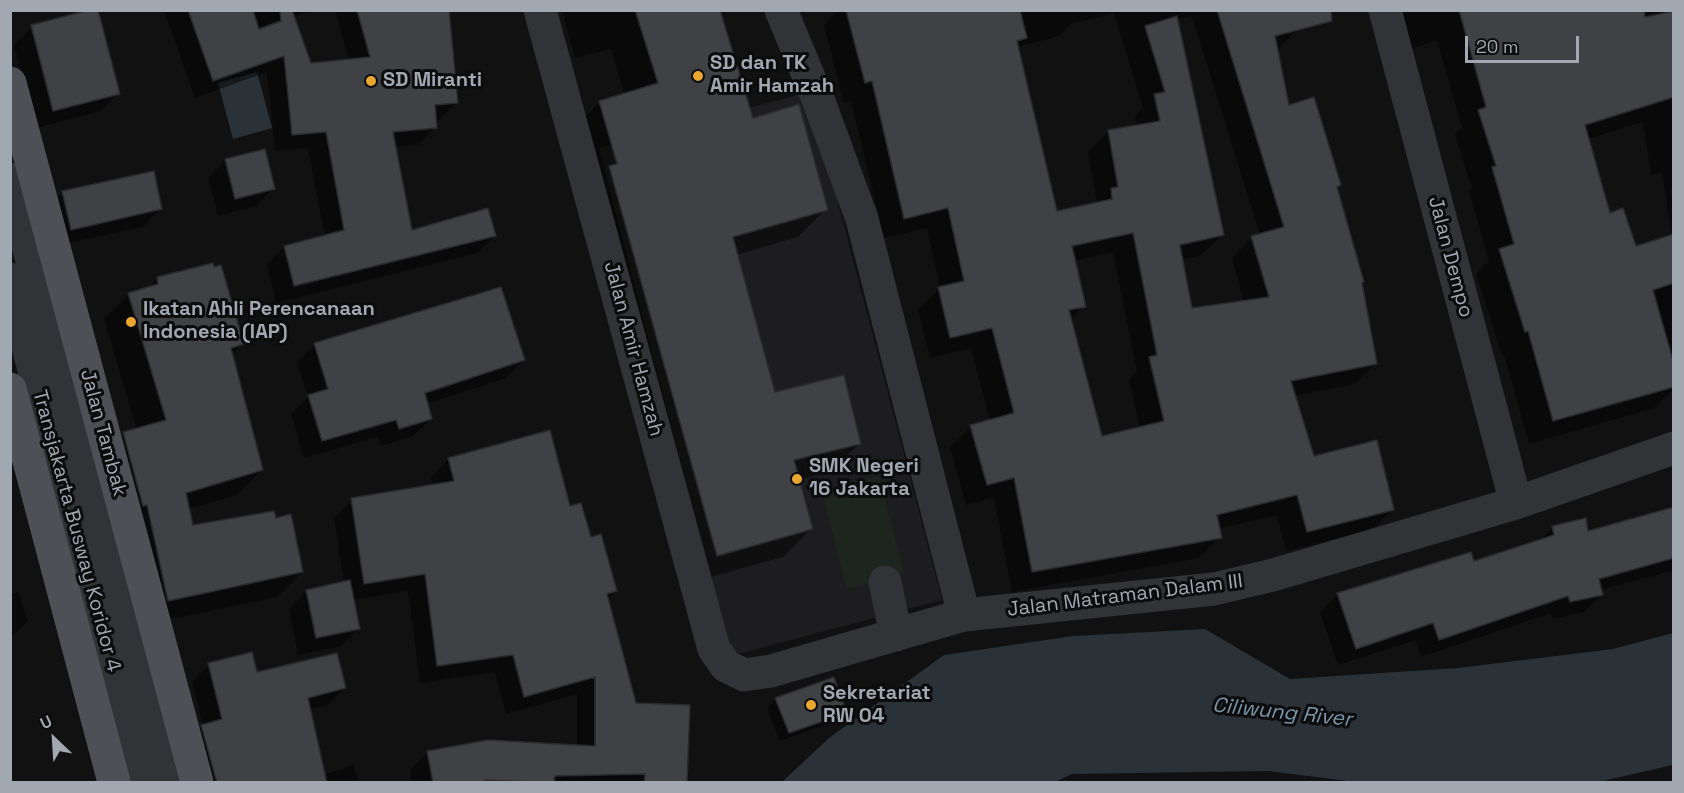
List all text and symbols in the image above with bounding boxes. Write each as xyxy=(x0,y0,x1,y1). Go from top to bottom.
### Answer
scale bar xyxy=(1468,24,1582,62)
text: 20 m xyxy=(1476,35,1519,58)
place label: SD dan TK Amir Hamzah xyxy=(710,52,834,99)
place label: SD Miranti xyxy=(383,69,482,93)
marker: SD dan TK Amir Hamzah xyxy=(691,69,705,83)
marker: SD Miranti xyxy=(364,74,378,88)
street label: Jalan Dempo xyxy=(1422,194,1478,320)
street label: Jalan Amir Hamzah xyxy=(598,259,668,439)
place label: Ikatan Ahli Perencanaan Indonesia (IAP) xyxy=(143,298,375,345)
marker: Ikatan Ahli Perencanaan Indonesia (IAP) xyxy=(124,315,138,329)
street label: Jalan Tambak xyxy=(75,367,131,499)
street label: Transjakarta Busway Koridor 4 xyxy=(27,387,125,675)
place label: SMK Negeri 16 Jakarta xyxy=(809,455,919,502)
marker: SMK Negeri 16 Jakarta xyxy=(790,472,804,486)
street label: Jalan Matraman Dalam III xyxy=(1006,570,1244,622)
place label: Sekretariat RW 04 xyxy=(823,682,931,729)
water label: Ciliwung River xyxy=(1211,693,1353,733)
marker: Sekretariat RW 04 xyxy=(804,698,818,712)
north arrow xyxy=(24,709,84,769)
text: U xyxy=(37,710,55,734)

